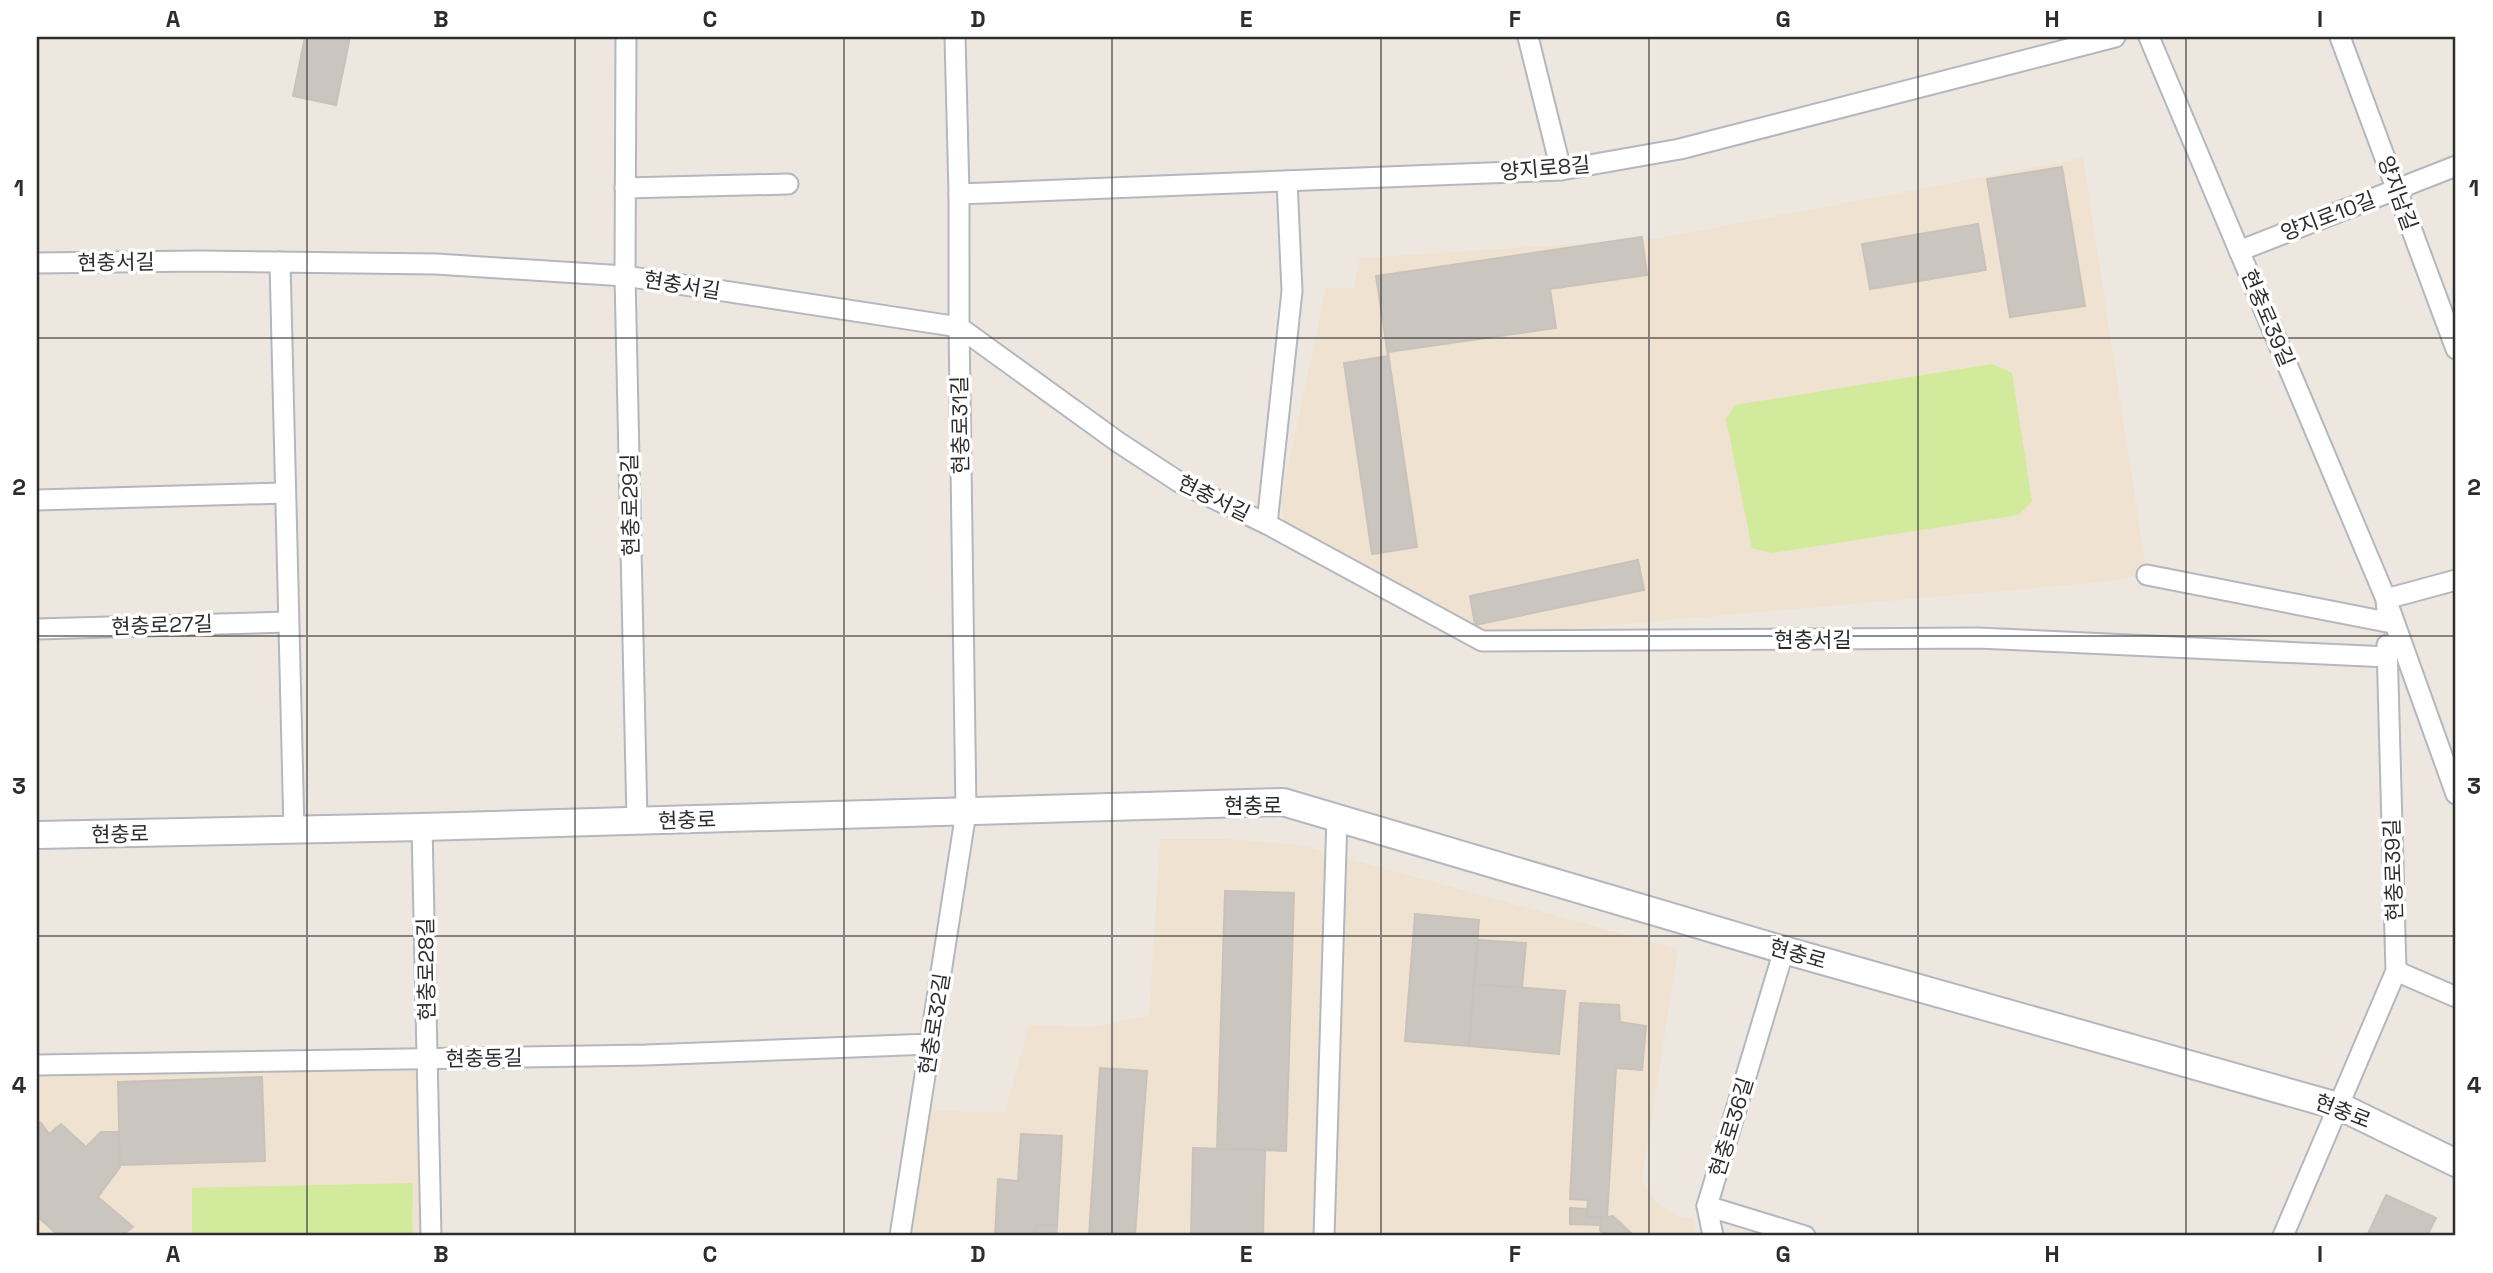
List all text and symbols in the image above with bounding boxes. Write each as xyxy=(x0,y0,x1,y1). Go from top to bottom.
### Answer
text: A xyxy=(166,4,181,34)
text: B xyxy=(433,4,449,34)
text: C xyxy=(703,4,717,34)
text: D xyxy=(970,4,986,34)
text: E xyxy=(1240,4,1252,34)
text: F xyxy=(1509,4,1521,34)
text: G xyxy=(1775,4,1791,34)
text: H xyxy=(2044,4,2060,34)
text: I xyxy=(2317,4,2323,34)
street label: 양지로8길 xyxy=(1499,151,1591,185)
street label: 양지남길 xyxy=(2372,152,2424,234)
text: 1 xyxy=(14,173,24,203)
text: 1 xyxy=(2469,173,2479,203)
street label: 양지로10길 xyxy=(2277,186,2379,246)
street label: 현충서길 xyxy=(77,248,155,276)
street label: 현충로39길 xyxy=(2235,265,2301,371)
street label: 현충서길 xyxy=(642,266,722,304)
street label: 현충로31길 xyxy=(946,376,974,474)
street label: 현충로29길 xyxy=(616,453,644,557)
street label: 현충서길 xyxy=(1173,469,1255,527)
text: 2 xyxy=(12,472,26,502)
text: 2 xyxy=(2467,472,2481,502)
street label: 현충로27길 xyxy=(111,610,213,640)
street label: 현충서길 xyxy=(1774,626,1852,653)
text: 3 xyxy=(12,771,26,801)
text: 3 xyxy=(2467,771,2481,801)
street label: 현충로 xyxy=(1224,792,1282,819)
street label: 현충로 xyxy=(658,805,716,835)
street label: 현충로39길 xyxy=(2378,818,2408,922)
street label: 현충로 xyxy=(91,820,149,848)
street label: 현충로28길 xyxy=(412,917,440,1021)
street label: 현충로 xyxy=(1766,933,1830,975)
street label: 현충로32길 xyxy=(913,971,955,1077)
street label: 현충동길 xyxy=(445,1044,523,1072)
text: 4 xyxy=(12,1070,27,1100)
text: 4 xyxy=(2467,1070,2482,1100)
street label: 현충로36길 xyxy=(1703,1074,1759,1180)
street label: 현충로 xyxy=(2311,1088,2375,1134)
text: A xyxy=(166,1239,181,1269)
text: B xyxy=(433,1239,449,1269)
text: C xyxy=(703,1239,717,1269)
text: D xyxy=(970,1239,986,1269)
text: E xyxy=(1240,1239,1252,1269)
text: F xyxy=(1509,1239,1521,1269)
text: G xyxy=(1775,1239,1791,1269)
text: H xyxy=(2044,1239,2060,1269)
text: I xyxy=(2317,1239,2323,1269)

